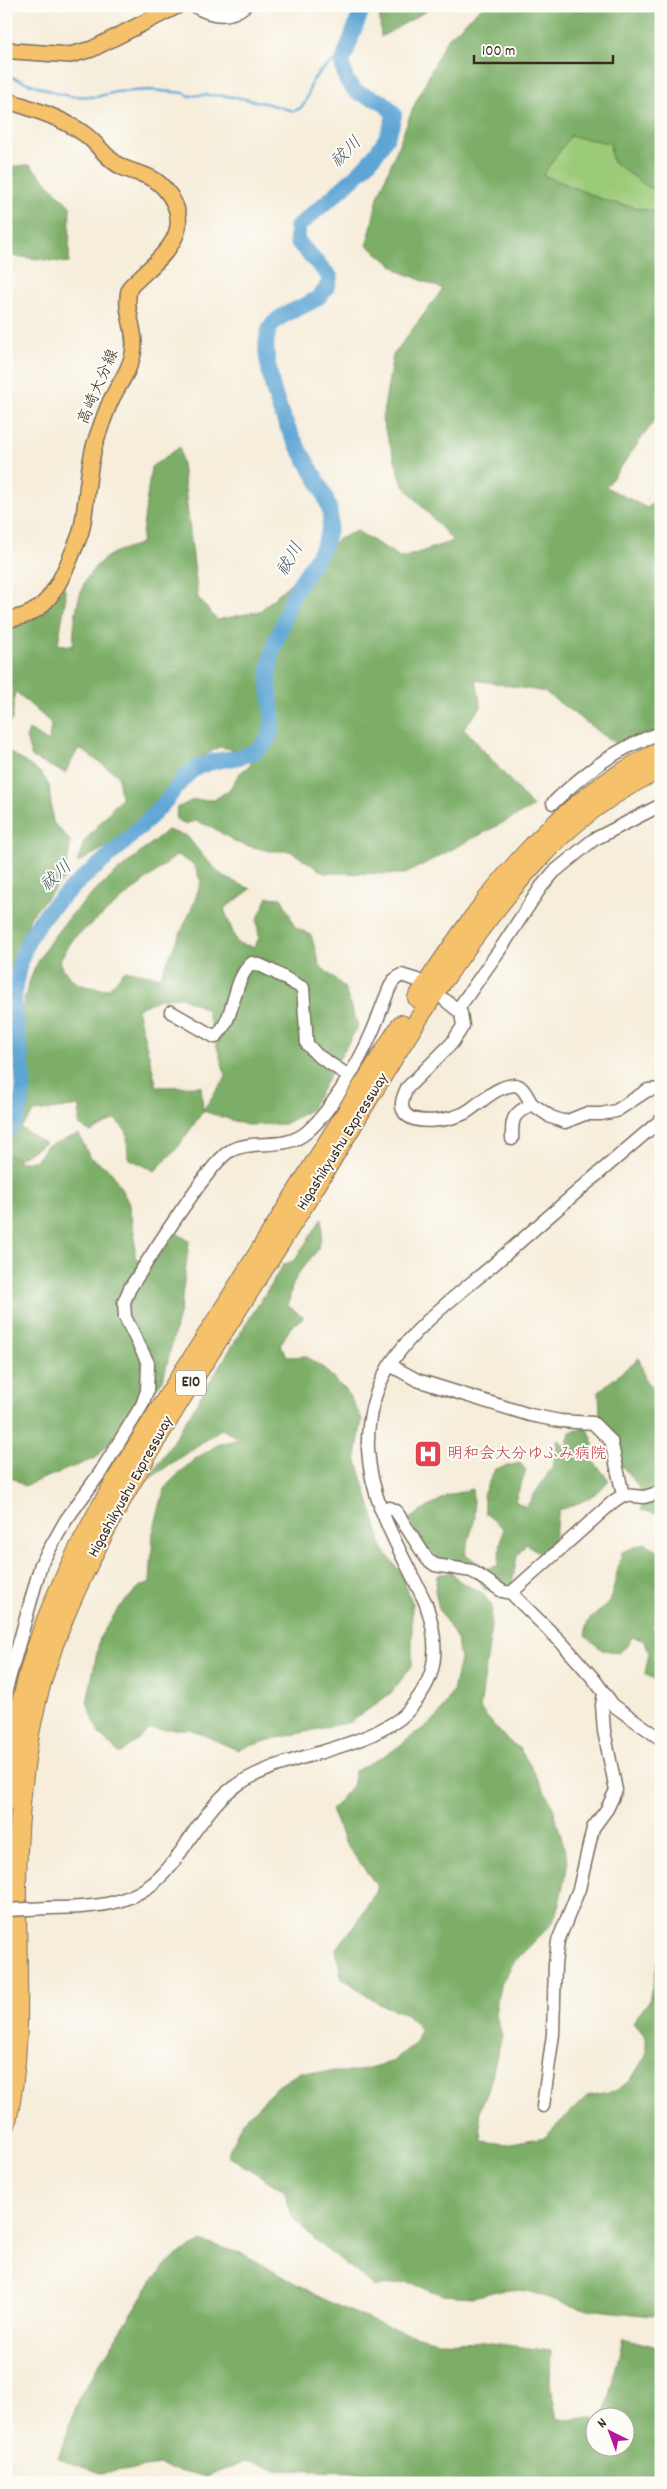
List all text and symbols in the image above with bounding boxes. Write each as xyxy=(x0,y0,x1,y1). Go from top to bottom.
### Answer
scale bar xyxy=(474,32,613,64)
text: 100 m xyxy=(482,41,515,63)
water label: 祓川 xyxy=(325,131,369,175)
street label: 高崎大分線 xyxy=(73,346,125,428)
water label: 祓川 xyxy=(271,538,311,582)
water label: 祓川 xyxy=(35,856,79,898)
street label: Higashikyushu Expressway xyxy=(291,1068,395,1215)
road number: E10 xyxy=(176,1370,206,1396)
street label: Higashikyushu Expressway xyxy=(83,1412,180,1562)
hospital icon: 明和会大分ゆふみ病院 xyxy=(413,1439,443,1469)
place label: 明和会大分ゆふみ病院 xyxy=(447,1443,606,1466)
north arrow xyxy=(584,2406,634,2456)
text: N xyxy=(593,2414,612,2434)

